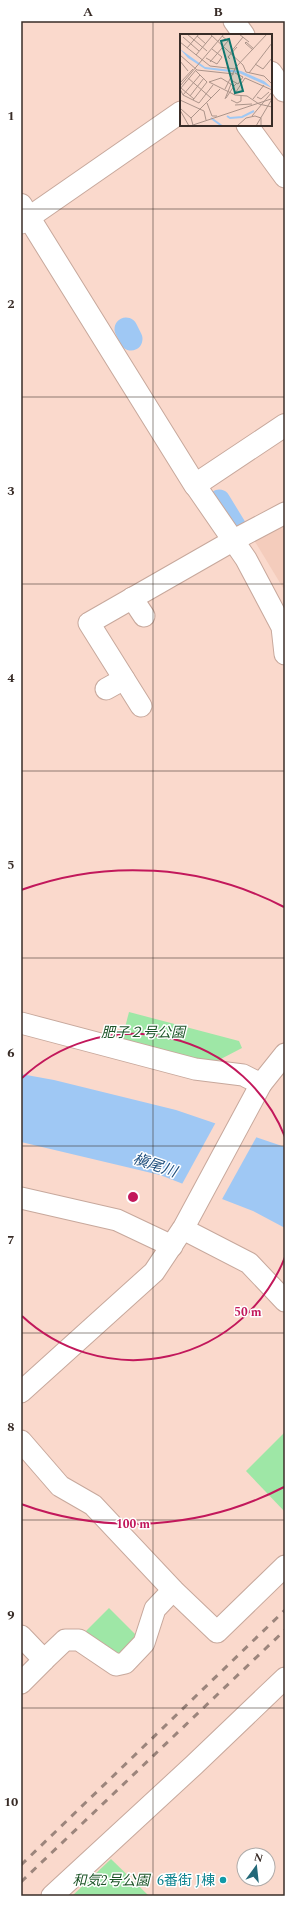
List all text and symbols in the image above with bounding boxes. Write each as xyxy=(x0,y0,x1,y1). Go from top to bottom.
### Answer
text: A xyxy=(83,2,93,22)
text: B xyxy=(213,2,223,22)
inset map xyxy=(180,34,272,126)
text: 1 xyxy=(7,106,15,126)
text: 2 xyxy=(7,294,15,314)
text: 3 xyxy=(7,481,15,501)
text: 4 xyxy=(7,668,15,688)
text: 5 xyxy=(7,855,15,875)
park label: 肥子２号公園 xyxy=(101,1022,187,1043)
text: 6 xyxy=(7,1043,15,1063)
water label: 槇尾川 xyxy=(130,1147,182,1184)
centre of rings xyxy=(126,1190,140,1204)
text: 7 xyxy=(7,1230,15,1250)
text: 50 m xyxy=(234,1303,262,1322)
text: 8 xyxy=(7,1417,15,1437)
text: 100 m xyxy=(116,1515,150,1534)
text: 9 xyxy=(7,1605,15,1625)
text: 10 xyxy=(4,1792,18,1812)
north arrow xyxy=(236,1847,276,1887)
text: N xyxy=(252,1848,265,1867)
park label: 和気2号公園 xyxy=(73,1870,151,1891)
place label: 6番街 J棟 xyxy=(157,1870,215,1891)
marker: 6番街 J棟 xyxy=(218,1875,228,1885)

